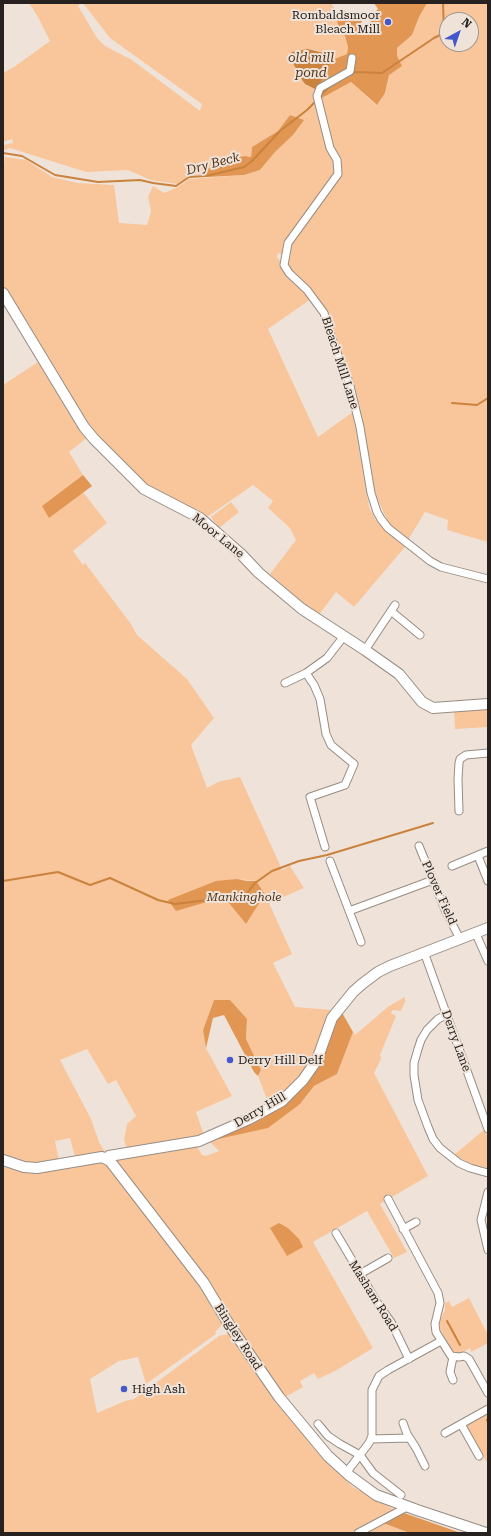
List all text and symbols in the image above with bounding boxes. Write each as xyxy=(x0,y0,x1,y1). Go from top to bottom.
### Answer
place label: Rombaldsmoor Bleach Mill xyxy=(292,8,380,36)
north arrow xyxy=(439,12,479,52)
text: N xyxy=(459,15,474,31)
marker: Rombaldsmoor Bleach Mill xyxy=(383,17,393,27)
water label: old mill pond xyxy=(288,50,334,81)
water label: Dry Beck xyxy=(185,149,241,179)
street label: Bleach Mill Lane xyxy=(318,315,362,411)
street label: Moor Lane xyxy=(189,511,247,561)
street label: Plover Field xyxy=(418,859,460,927)
park label: Mankinghole xyxy=(207,890,281,904)
street label: Derry Lane xyxy=(438,1008,474,1074)
place label: Derry Hill Delf xyxy=(238,1053,323,1067)
marker: Derry Hill Delf xyxy=(225,1055,235,1065)
street label: Derry Hill xyxy=(232,1089,288,1131)
street label: Masham Road xyxy=(345,1258,401,1334)
street label: Bingley Road xyxy=(211,1301,265,1373)
place label: High Ash xyxy=(132,1382,185,1396)
marker: High Ash xyxy=(119,1384,129,1394)

